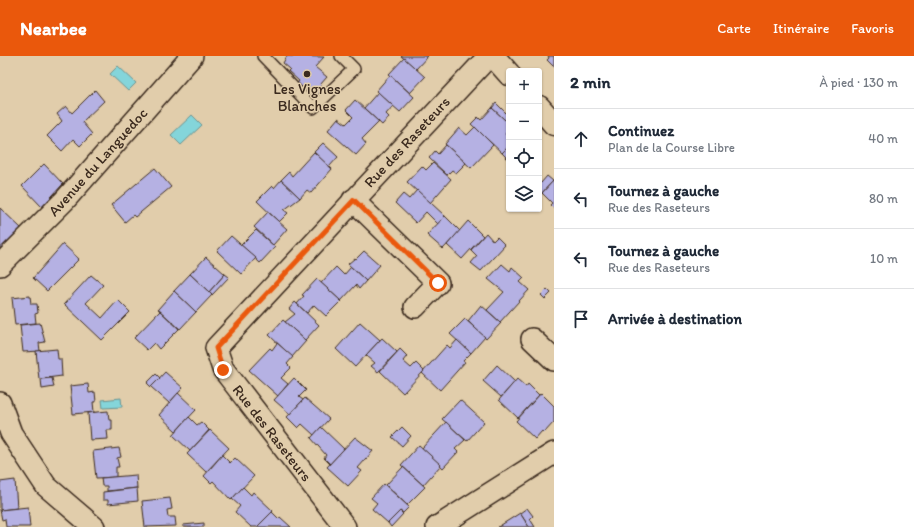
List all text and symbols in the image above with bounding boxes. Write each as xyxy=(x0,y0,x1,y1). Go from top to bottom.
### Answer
text: Nearbee xyxy=(20,17,87,40)
text: Carte xyxy=(717,20,751,37)
text: Itinéraire xyxy=(773,20,829,37)
text: Favoris xyxy=(851,20,894,37)
map controls xyxy=(506,68,542,212)
button: + xyxy=(506,68,542,104)
marker: Les Vignes Blanches xyxy=(302,69,312,79)
text: 2 min xyxy=(570,72,610,92)
text: À pied · 130 m xyxy=(819,75,898,90)
place label: Les Vignes Blanches xyxy=(273,80,341,115)
street label: Rue des Raseteurs xyxy=(360,93,454,191)
street label: Avenue du Languedoc xyxy=(45,104,151,220)
button: − xyxy=(506,104,542,140)
text: Continuez xyxy=(608,122,674,140)
icon: ahead xyxy=(570,128,592,150)
text: 40 m xyxy=(868,131,898,146)
button: locate xyxy=(506,140,542,176)
text: Plan de la Course Libre xyxy=(608,140,735,155)
button: layers xyxy=(506,176,542,212)
text: Tournez à gauche xyxy=(608,182,719,200)
icon: left xyxy=(570,188,592,210)
text: 80 m xyxy=(869,191,898,206)
text: Rue des Raseteurs xyxy=(608,200,710,215)
text: Tournez à gauche xyxy=(608,242,719,260)
icon: left xyxy=(570,248,592,270)
text: 10 m xyxy=(870,251,898,266)
text: Rue des Raseteurs xyxy=(608,260,710,275)
route start xyxy=(429,274,447,292)
icon: arrive xyxy=(570,308,592,330)
text: Arrivée à destination xyxy=(608,310,742,328)
route end xyxy=(214,361,232,379)
street label: Rue des Raseteurs xyxy=(229,381,315,485)

